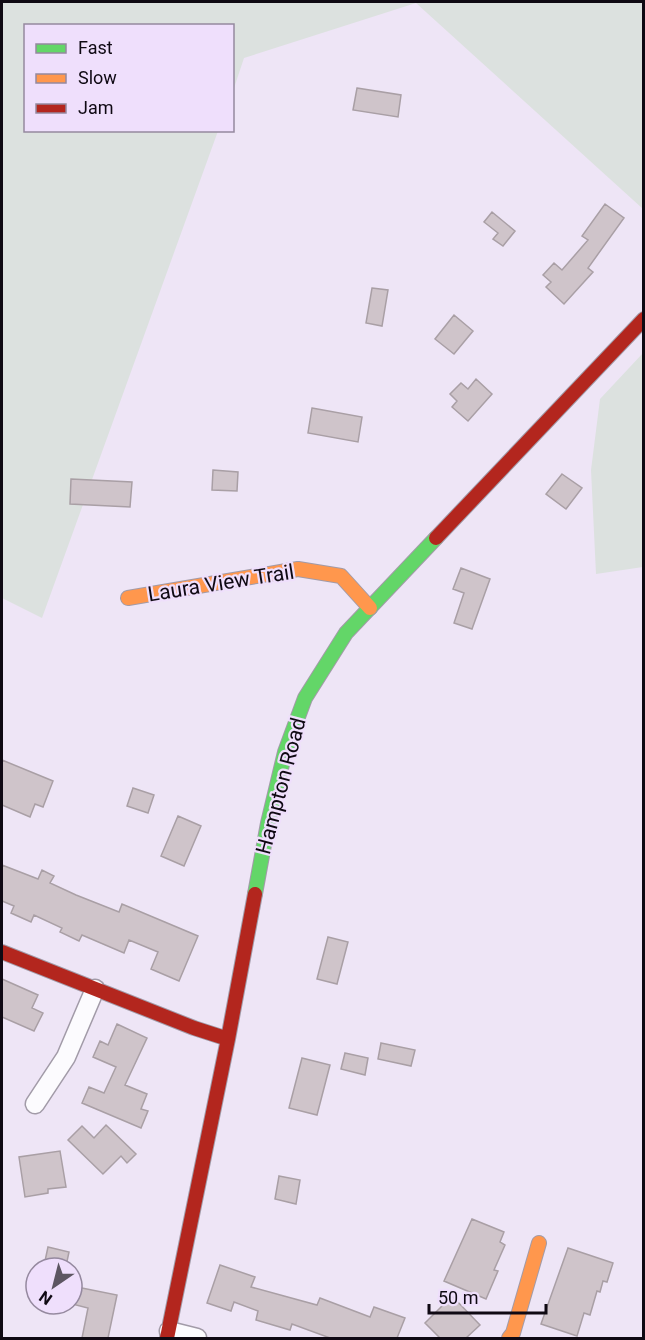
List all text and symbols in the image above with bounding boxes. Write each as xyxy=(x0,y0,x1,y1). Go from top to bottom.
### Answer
legend xyxy=(24,24,234,132)
text: Fast xyxy=(78,37,113,58)
text: Slow xyxy=(78,67,117,88)
text: Jam xyxy=(78,97,114,118)
street label: Laura View Trail xyxy=(146,560,296,606)
street label: Hampton Road xyxy=(251,715,311,857)
north arrow xyxy=(24,1256,84,1316)
scale bar xyxy=(429,1277,546,1315)
text: N xyxy=(36,1287,56,1309)
text: 50 m xyxy=(438,1287,478,1308)

